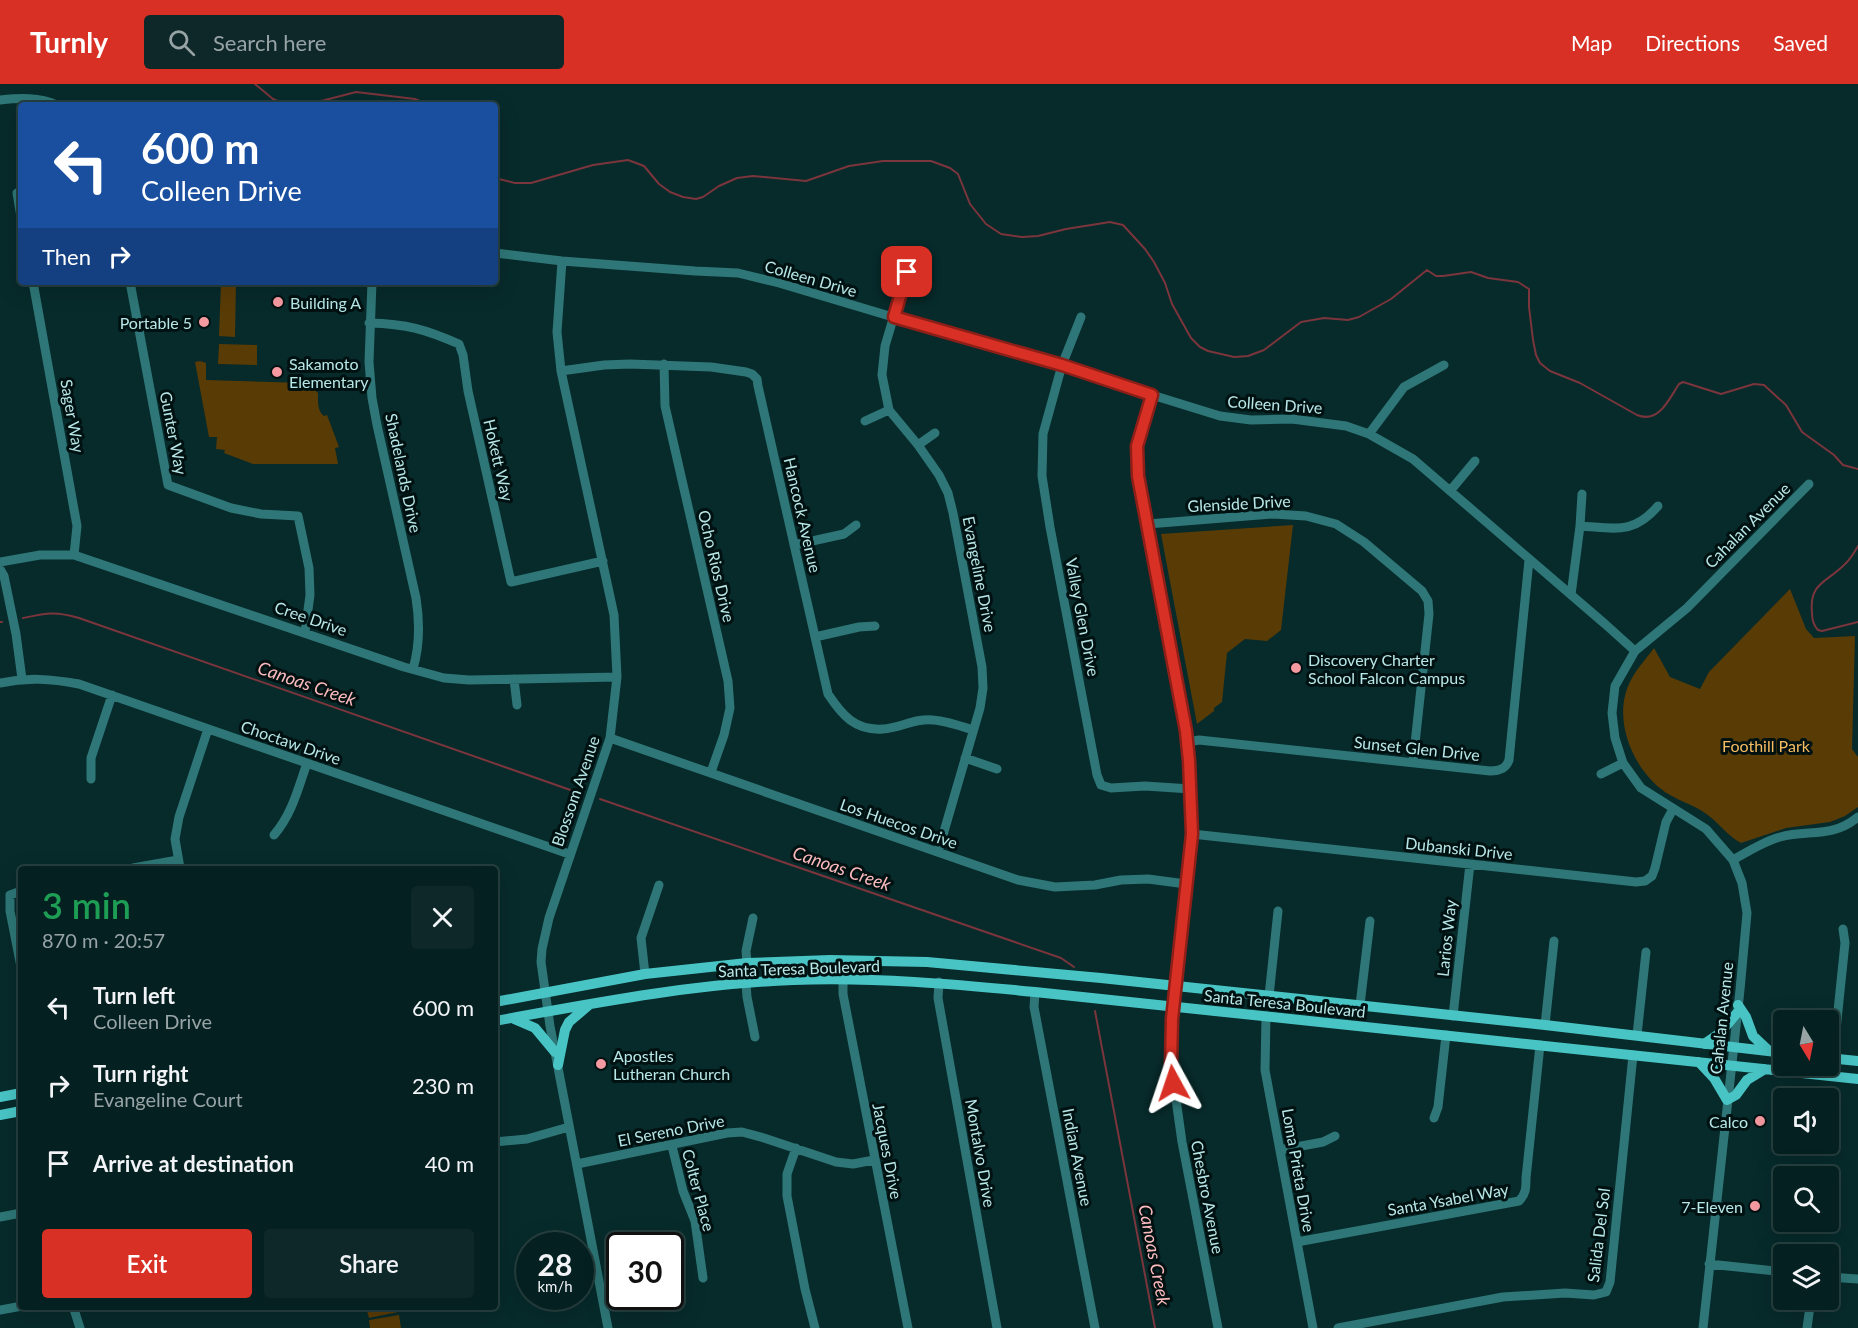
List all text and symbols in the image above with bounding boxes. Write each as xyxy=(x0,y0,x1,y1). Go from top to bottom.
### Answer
search box xyxy=(144,15,564,69)
text: Turnly xyxy=(30,25,108,59)
icon: search xyxy=(165,26,198,59)
text: Search here xyxy=(213,29,326,56)
text: Map xyxy=(1571,30,1612,55)
text: Directions xyxy=(1645,30,1740,55)
text: Saved xyxy=(1773,30,1828,55)
text: 600 m xyxy=(141,123,259,173)
icon: left xyxy=(42,126,120,204)
text: Colleen Drive xyxy=(141,174,302,207)
icon: right xyxy=(103,240,136,273)
text: Then xyxy=(42,243,91,270)
pin xyxy=(881,246,932,297)
icon: arrive xyxy=(890,255,923,288)
street label: Colleen Drive xyxy=(763,256,859,300)
place label: Building A xyxy=(290,293,361,312)
marker: Building A xyxy=(271,295,285,309)
place label: Portable 5 xyxy=(120,313,192,332)
marker: Portable 5 xyxy=(197,315,211,329)
place label: Sakamoto Elementary xyxy=(289,354,369,391)
marker: Sakamoto Elementary xyxy=(270,365,284,379)
street label: Sager Way xyxy=(57,378,89,455)
street label: Gunter Way xyxy=(157,390,192,477)
street label: Colleen Drive xyxy=(1227,391,1323,417)
street label: Shadelands Drive xyxy=(382,412,426,534)
street label: Hokett Way xyxy=(480,417,518,504)
street label: Hancock Avenue xyxy=(781,456,825,574)
street label: Cahalan Avenue xyxy=(1700,478,1794,572)
street label: Glenside Drive xyxy=(1187,491,1291,515)
street label: Ocho Rios Drive xyxy=(695,508,739,624)
street label: Evangeline Drive xyxy=(959,514,1001,634)
street label: Valley Glen Drive xyxy=(1062,556,1104,678)
street label: Cree Drive xyxy=(272,597,350,639)
place label: Discovery Charter School Falcon Campus xyxy=(1308,650,1465,687)
water label: Canoas Creek xyxy=(255,656,359,710)
marker: Discovery Charter School Falcon Campus xyxy=(1289,661,1303,675)
street label: Choctaw Drive xyxy=(239,716,343,768)
street label: Sunset Glen Drive xyxy=(1353,732,1481,764)
street label: Blossom Avenue xyxy=(547,733,603,849)
park label: Foothill Park xyxy=(1722,736,1811,755)
street label: Los Huecos Drive xyxy=(838,794,960,852)
street label: Dubanski Drive xyxy=(1404,833,1514,863)
water label: Canoas Creek xyxy=(790,841,894,895)
text: 3 min xyxy=(42,883,131,927)
button: close xyxy=(411,886,474,949)
street label: Larios Way xyxy=(1433,898,1460,977)
text: 870 m · 20:57 xyxy=(42,928,165,952)
street label: Santa Teresa Boulevard xyxy=(718,956,880,980)
street label: Cahalan Avenue xyxy=(1706,961,1736,1075)
text: Turn left xyxy=(93,982,175,1009)
street label: Santa Teresa Boulevard xyxy=(1203,985,1367,1021)
icon: left xyxy=(42,991,75,1024)
text: 600 m xyxy=(412,994,474,1021)
text: Colleen Drive xyxy=(93,1009,212,1033)
north arrow xyxy=(1773,1010,1839,1076)
map controls xyxy=(1773,1010,1839,1310)
place label: Apostles Lutheran Church xyxy=(613,1046,730,1083)
position arrow xyxy=(1141,1051,1205,1115)
marker: Apostles Lutheran Church xyxy=(594,1057,608,1071)
text: Turn right xyxy=(93,1060,188,1087)
icon: right xyxy=(42,1069,75,1102)
text: 230 m xyxy=(412,1072,474,1099)
text: Evangeline Court xyxy=(93,1087,243,1111)
button: sound xyxy=(1773,1088,1839,1154)
street label: Montalvo Drive xyxy=(962,1098,1000,1208)
street label: Jacques Drive xyxy=(869,1101,907,1201)
street label: Indian Avenue xyxy=(1059,1106,1097,1208)
street label: Loma Prieta Drive xyxy=(1279,1107,1319,1233)
street label: El Sereno Drive xyxy=(616,1110,726,1150)
place label: Calco xyxy=(1709,1112,1748,1131)
marker: Calco xyxy=(1753,1114,1767,1128)
street label: Chesbro Avenue xyxy=(1188,1139,1228,1255)
icon: arrive xyxy=(42,1147,75,1180)
street label: Colter Place xyxy=(679,1147,719,1233)
text: Arrive at destination xyxy=(93,1150,294,1177)
text: 40 m xyxy=(425,1150,474,1177)
button: search xyxy=(1773,1166,1839,1232)
street label: Santa Ysabel Way xyxy=(1386,1179,1511,1219)
street label: Salida Del Sol xyxy=(1583,1187,1613,1283)
place label: 7-Eleven xyxy=(1681,1197,1743,1216)
marker: 7-Eleven xyxy=(1748,1199,1762,1213)
water label: Canoas Creek xyxy=(1134,1203,1176,1308)
button: Exit xyxy=(42,1229,252,1298)
button: Share xyxy=(264,1229,474,1298)
speed limit sign: 30 xyxy=(606,1232,684,1310)
button: layers xyxy=(1773,1244,1839,1310)
text: 28 xyxy=(538,1246,572,1282)
text: km/h xyxy=(537,1277,573,1295)

